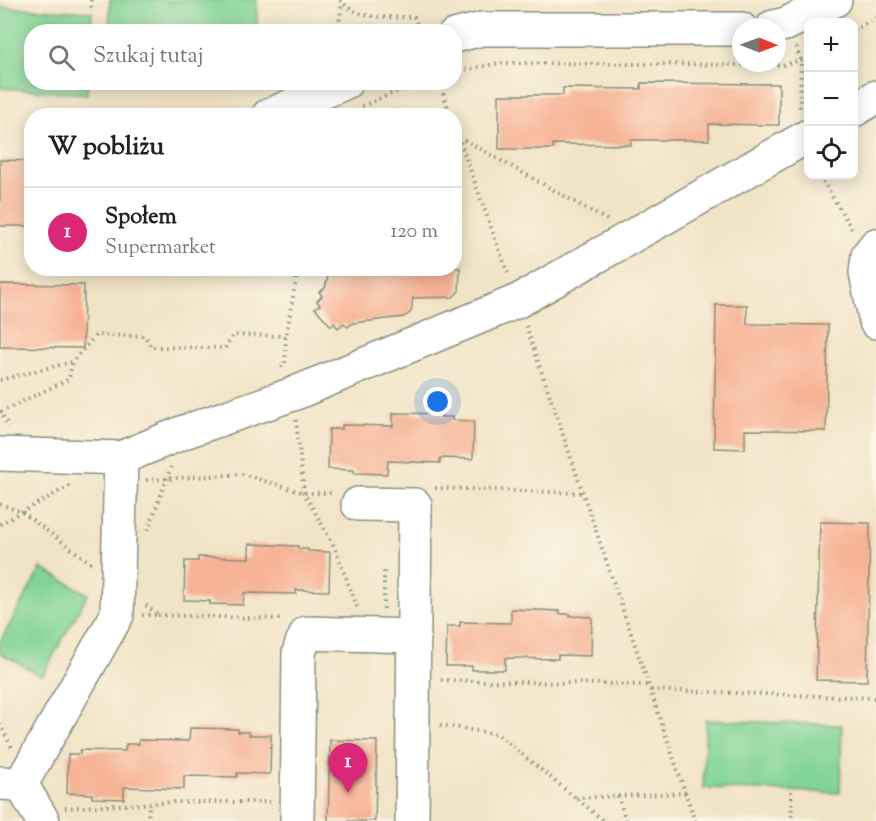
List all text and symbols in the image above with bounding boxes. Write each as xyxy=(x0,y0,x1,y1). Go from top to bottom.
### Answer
north arrow xyxy=(732,18,786,72)
map controls xyxy=(804,18,858,180)
button: + xyxy=(804,18,858,72)
search box xyxy=(24,24,462,90)
icon: search xyxy=(45,41,78,74)
text: Szukaj tutaj xyxy=(93,41,204,73)
button: − xyxy=(804,72,858,126)
button: locate xyxy=(804,126,858,180)
text: W pobliżu xyxy=(48,129,164,166)
text: Społem xyxy=(105,202,177,234)
text: 1 xyxy=(64,218,71,247)
text: 120 m xyxy=(390,218,438,247)
text: Supermarket xyxy=(105,234,216,263)
your location xyxy=(423,387,452,416)
pin: 1 xyxy=(328,744,368,793)

